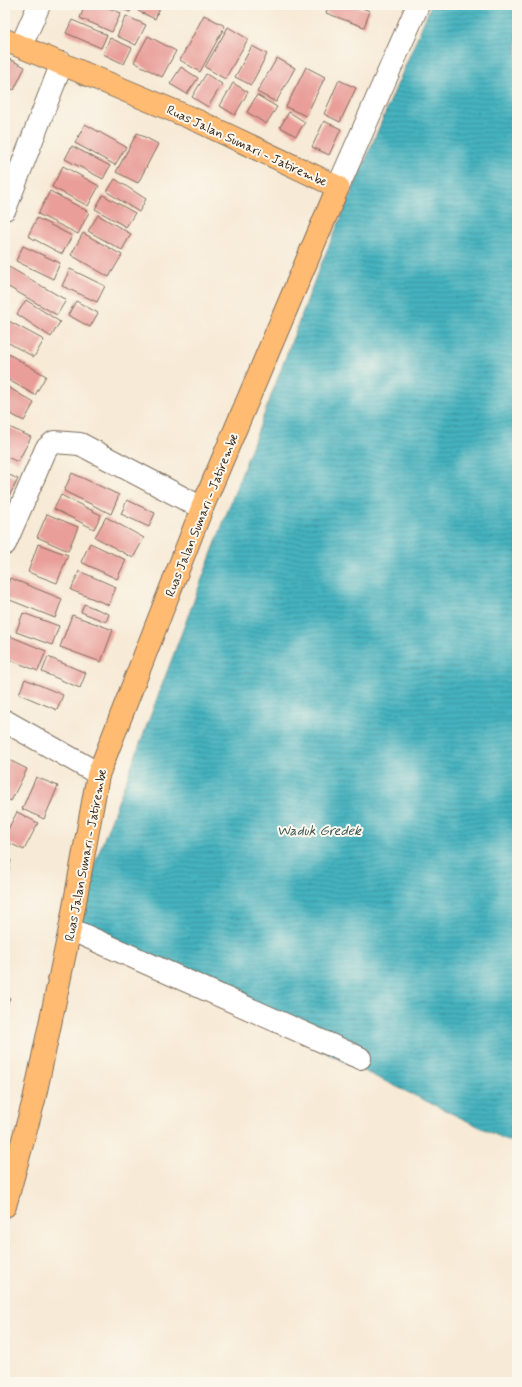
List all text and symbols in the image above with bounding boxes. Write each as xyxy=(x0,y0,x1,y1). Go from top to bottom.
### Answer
street label: Ruas Jalan Sumari - Jatirembe xyxy=(164,102,330,191)
street label: Ruas Jalan Sumari - Jatirembe xyxy=(162,431,243,600)
street label: Ruas Jalan Sumari - Jatirembe xyxy=(61,767,112,943)
water label: Waduk Gredek xyxy=(277,822,362,840)

